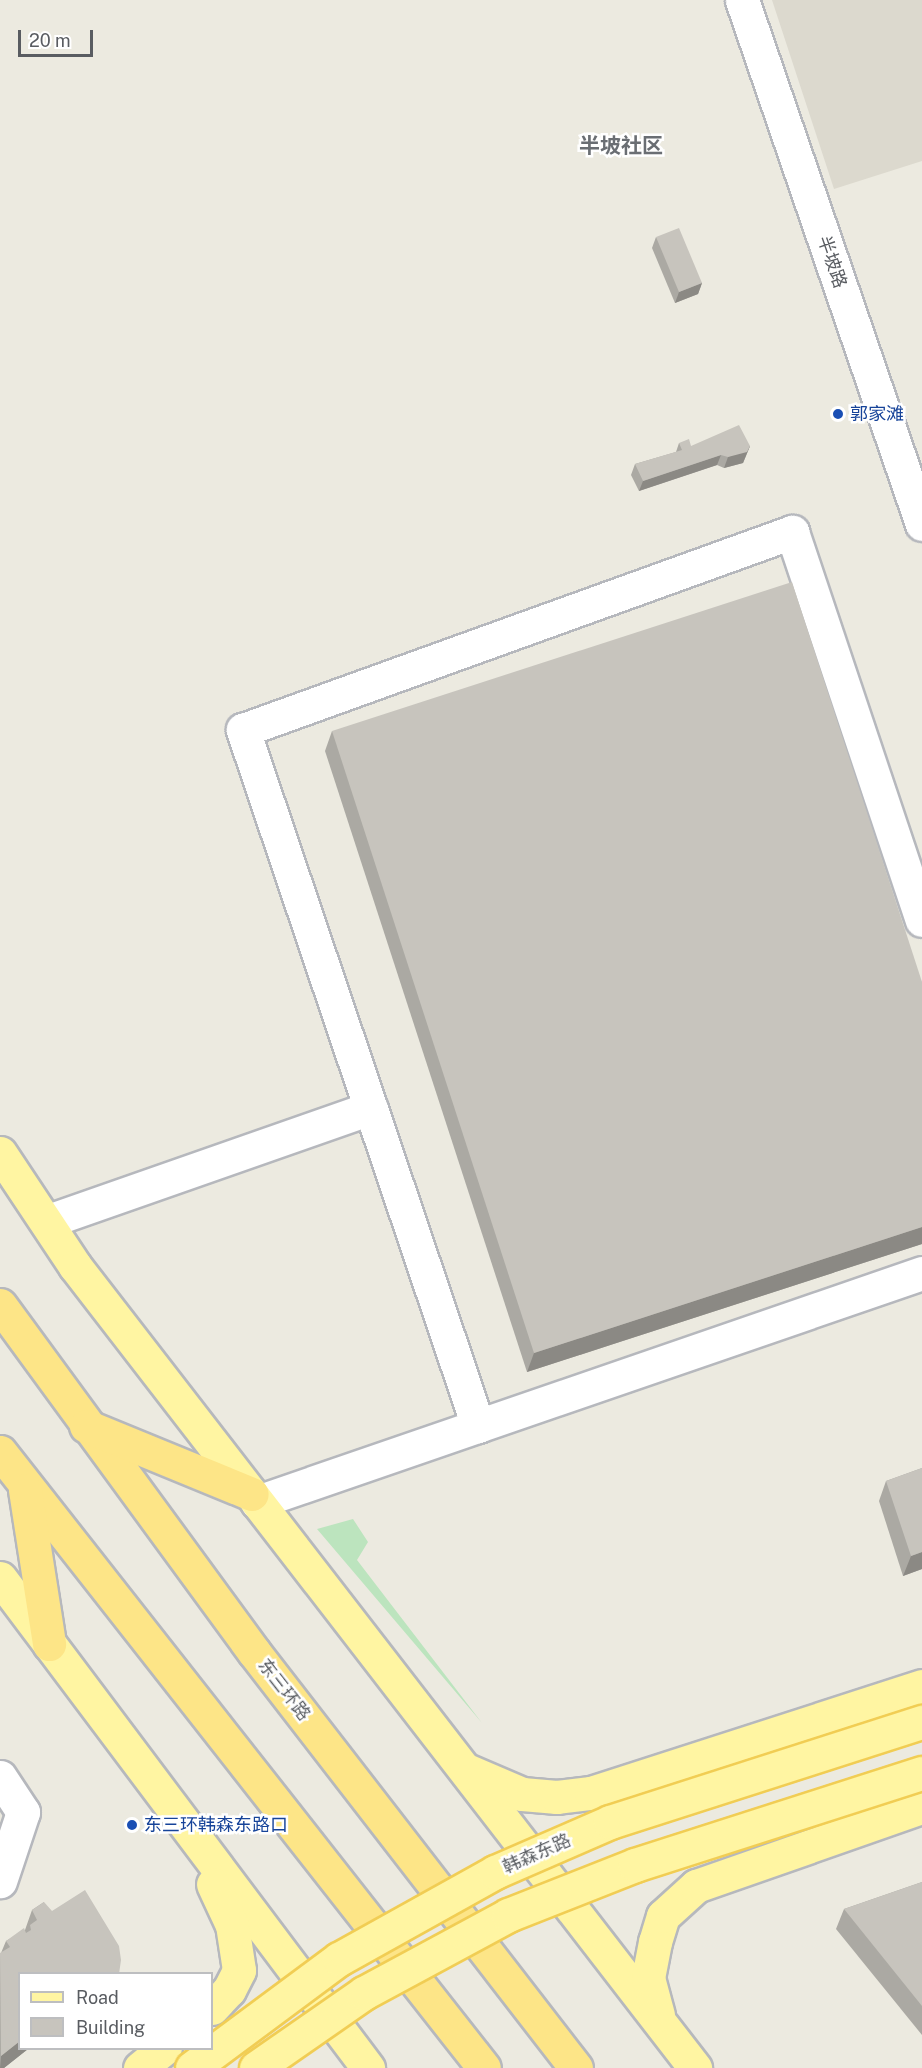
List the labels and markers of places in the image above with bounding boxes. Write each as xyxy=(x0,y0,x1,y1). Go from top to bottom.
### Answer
place label: 郭家滩 xyxy=(850,403,904,425)
marker: 郭家滩 xyxy=(831,407,845,421)
place label: 东三环韩森东路口 xyxy=(144,1814,288,1836)
marker: 东三环韩森东路口 xyxy=(125,1818,139,1832)

